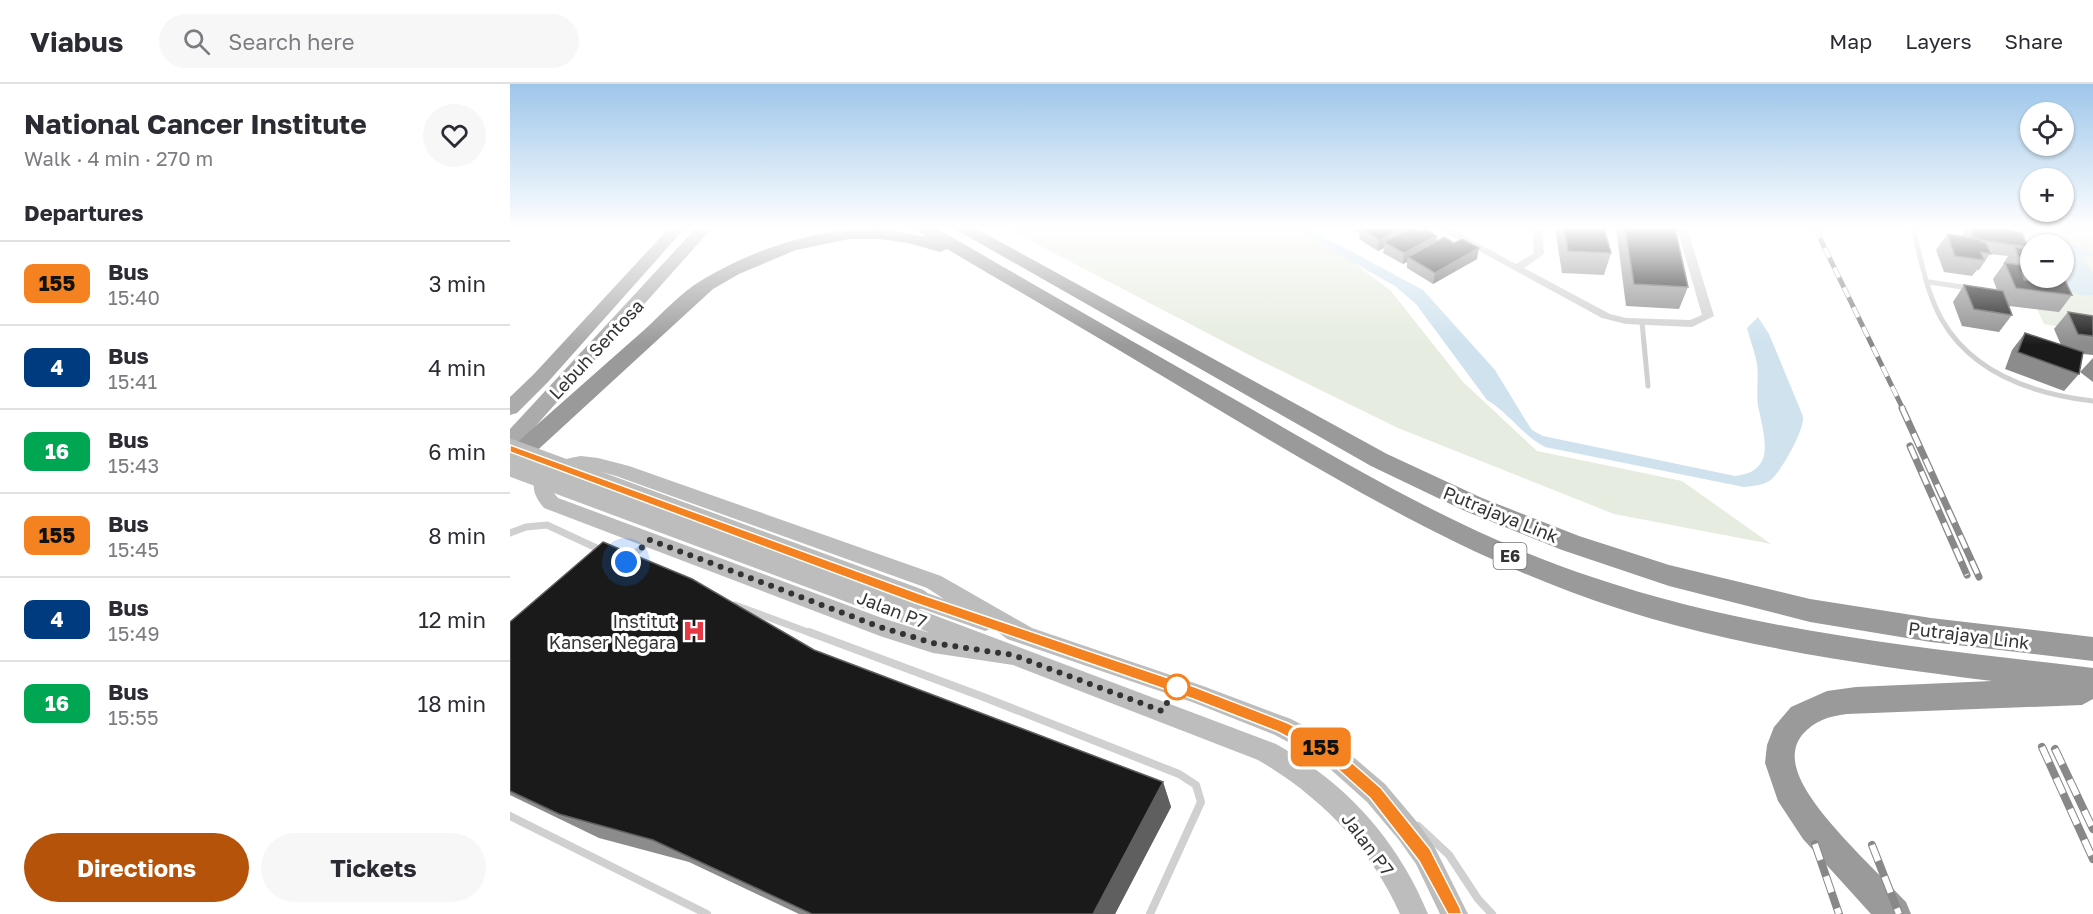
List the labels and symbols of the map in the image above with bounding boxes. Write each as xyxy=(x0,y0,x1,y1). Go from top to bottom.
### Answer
street label: Lebuh Sentosa xyxy=(544,294,648,404)
street label: Putrajaya Link xyxy=(1440,481,1562,547)
road number: E6 xyxy=(1494,543,1526,569)
your location xyxy=(611,547,641,577)
street label: Jalan P7 xyxy=(854,586,930,632)
place label: Institut Kanser Negara xyxy=(549,610,676,653)
street label: Putrajaya Link xyxy=(1907,617,2031,653)
hospital icon: Institut Kanser Negara xyxy=(681,618,707,644)
unlabelled marker xyxy=(1164,674,1190,700)
line badge: 155 xyxy=(1286,728,1356,766)
street label: Jalan P7 xyxy=(1337,808,1399,880)

